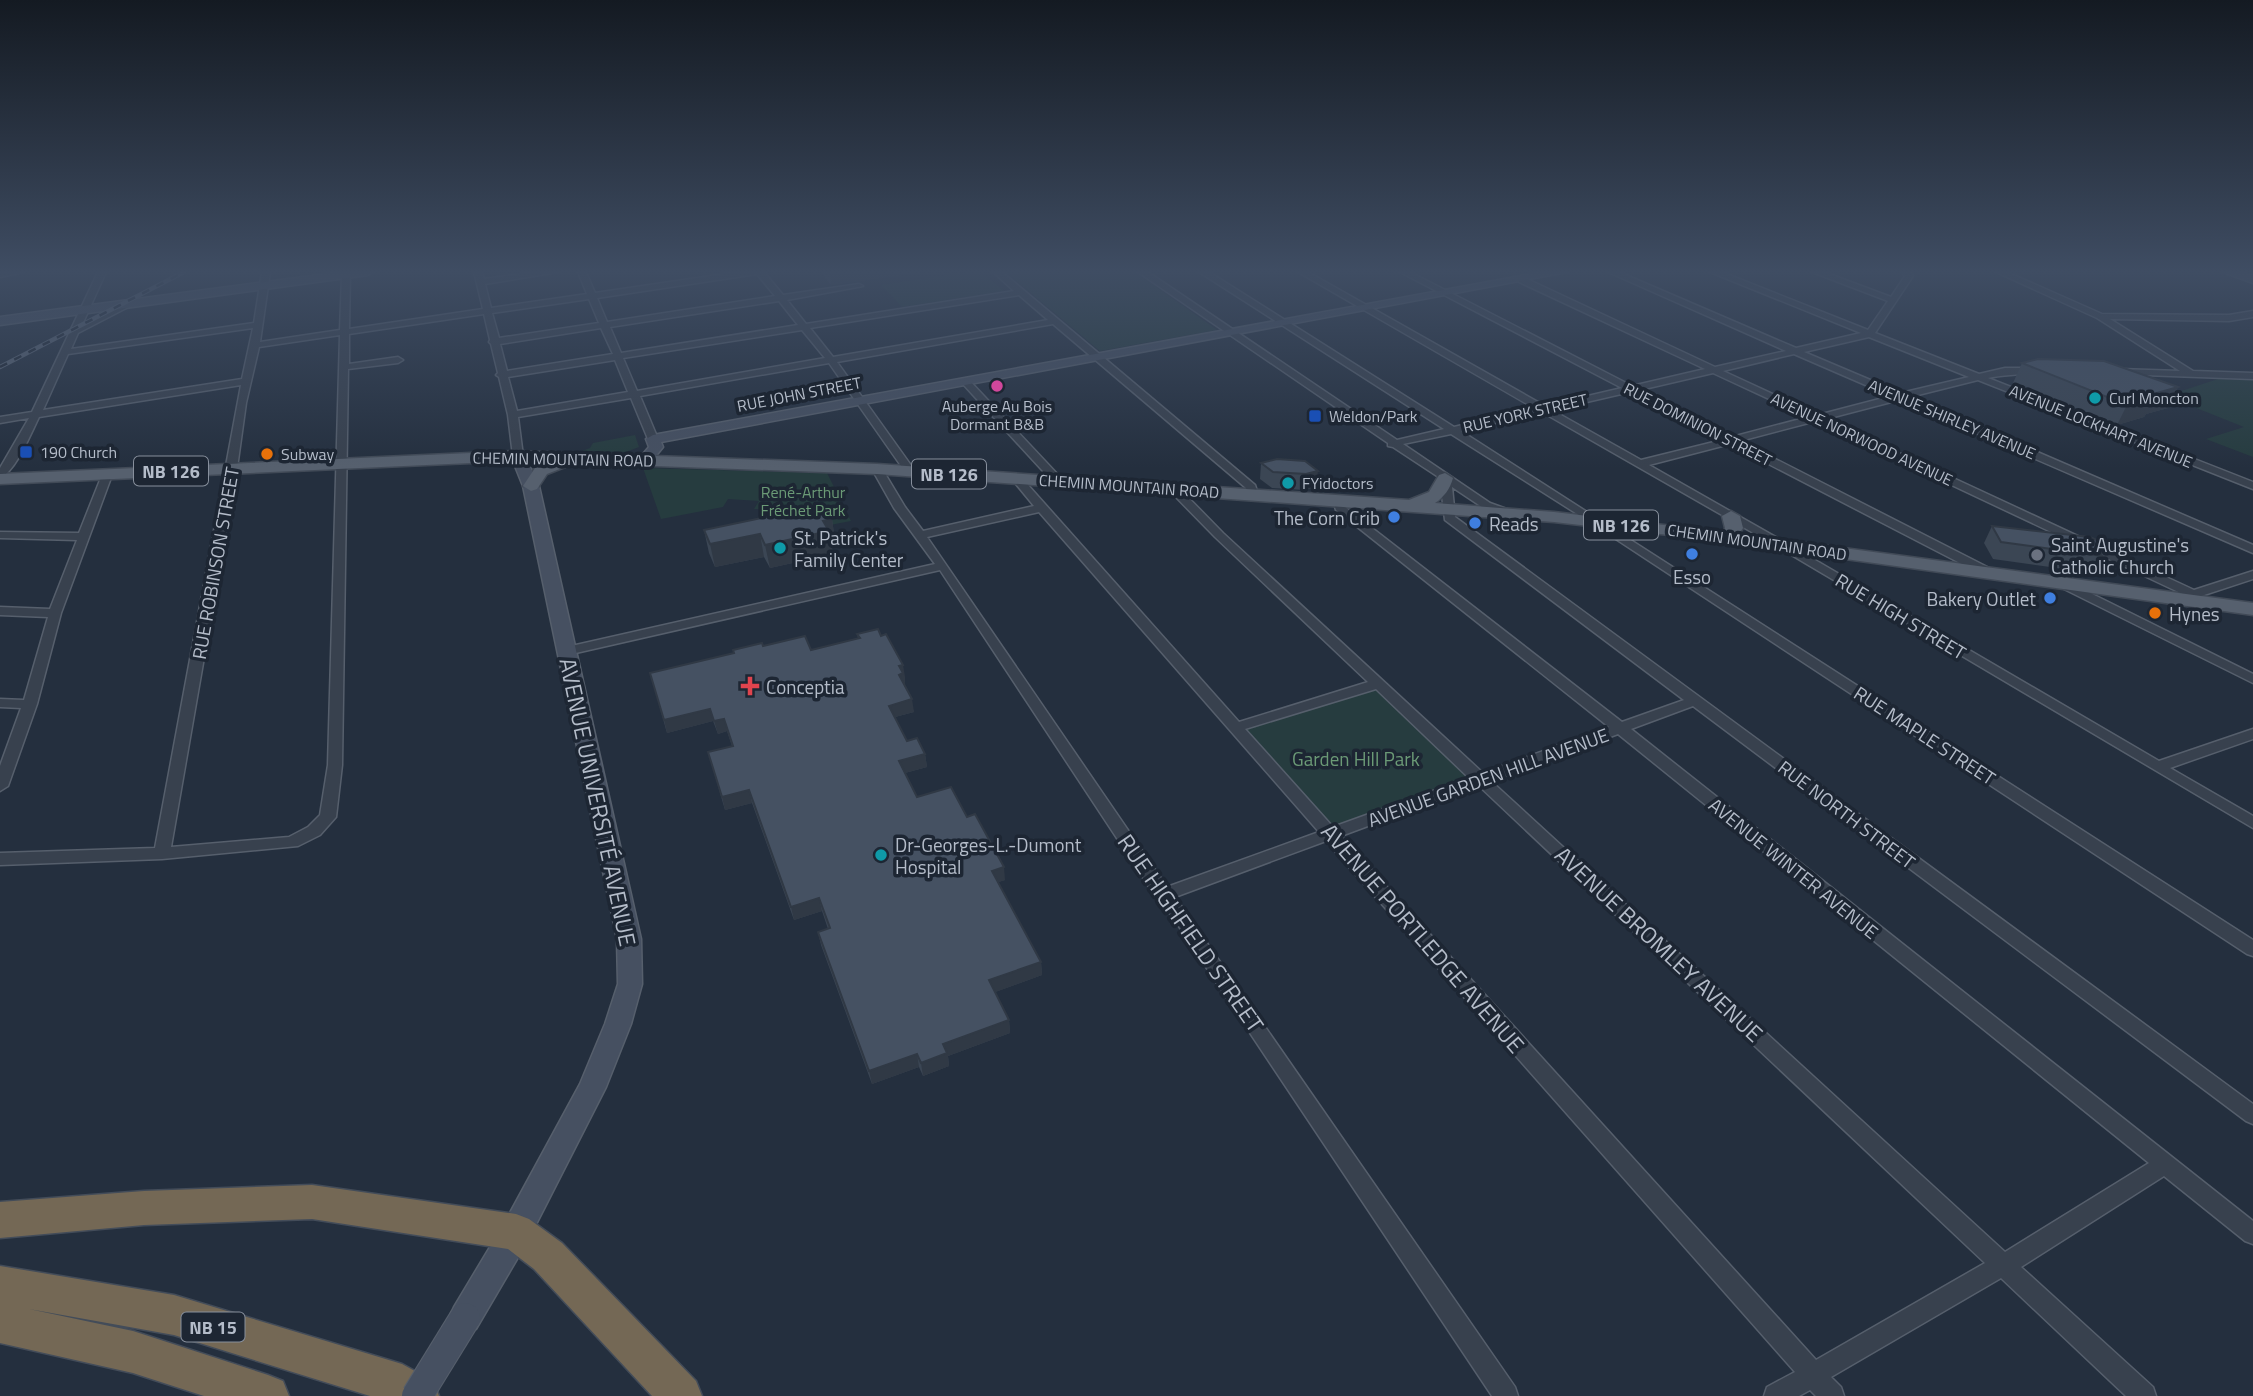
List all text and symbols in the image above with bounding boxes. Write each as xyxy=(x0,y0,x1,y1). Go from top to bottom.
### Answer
street label: RUE JOHN STREET xyxy=(735,370,864,418)
street label: AVENUE SHIRLEY AVENUE xyxy=(1865,373,2040,465)
street label: RUE DOMINION STREET xyxy=(1620,376,1777,472)
marker: Auberge Au Bois Dormant B&B xyxy=(989,378,1005,394)
street label: AVENUE LOCKHART AVENUE xyxy=(2006,378,2196,474)
street label: AVENUE NORWOOD AVENUE xyxy=(1767,386,1957,492)
place label: Curl Moncton xyxy=(2109,386,2199,410)
street label: RUE YORK STREET xyxy=(1461,387,1590,439)
marker: Curl Moncton xyxy=(2087,390,2103,406)
place label: Auberge Au Bois Dormant B&B xyxy=(942,394,1052,436)
place label: Weldon/Park xyxy=(1329,404,1418,428)
marker: Weldon/Park xyxy=(1307,408,1323,424)
place label: 190 Church xyxy=(40,440,117,464)
place label: Subway xyxy=(281,442,335,466)
marker: 190 Church xyxy=(18,444,34,460)
street label: CHEMIN MOUNTAIN ROAD xyxy=(472,445,654,473)
marker: Subway xyxy=(259,446,275,462)
road number: NB 126 xyxy=(134,457,208,486)
road number: NB 126 xyxy=(912,460,986,488)
street label: RUE ROBINSON STREET xyxy=(184,464,246,662)
street label: CHEMIN MOUNTAIN ROAD xyxy=(1038,468,1220,504)
place label: FYidoctors xyxy=(1302,471,1373,495)
marker: FYidoctors xyxy=(1280,475,1296,491)
park label: René-Arthur Fréchet Park xyxy=(761,480,846,522)
place label: The Corn Crib xyxy=(1274,503,1380,532)
marker: The Corn Crib xyxy=(1386,509,1402,525)
place label: Reads xyxy=(1489,509,1539,538)
road number: NB 126 xyxy=(1584,510,1658,540)
marker: Reads xyxy=(1467,515,1483,531)
street label: CHEMIN MOUNTAIN ROAD xyxy=(1666,518,1848,566)
place label: St. Patrick's Family Center xyxy=(794,523,904,574)
place label: Saint Augustine's Catholic Church xyxy=(2051,530,2189,581)
marker: St. Patrick's Family Center xyxy=(772,540,788,556)
marker: Esso xyxy=(1684,546,1700,562)
marker: Saint Augustine's Catholic Church xyxy=(2029,547,2045,563)
place label: Esso xyxy=(1673,562,1711,591)
street label: RUE HIGH STREET xyxy=(1830,565,1972,667)
place label: Bakery Outlet xyxy=(1927,584,2036,613)
marker: Bakery Outlet xyxy=(2042,590,2058,606)
place label: Hynes xyxy=(2169,599,2220,628)
marker: Hynes xyxy=(2147,605,2163,621)
street label: AVENUE UNIVERSITÉ AVENUE xyxy=(550,655,646,949)
place label: Conceptia xyxy=(766,672,845,701)
marker: Conceptia xyxy=(740,676,760,696)
street label: RUE MAPLE STREET xyxy=(1848,678,2002,792)
street label: AVENUE GARDEN HILL AVENUE xyxy=(1363,720,1613,834)
park label: Garden Hill Park xyxy=(1292,744,1420,773)
street label: RUE NORTH STREET xyxy=(1772,753,1922,875)
street label: AVENUE WINTER AVENUE xyxy=(1703,790,1885,946)
street label: AVENUE PORTLEDGE AVENUE xyxy=(1313,815,1533,1061)
street label: RUE HIGHFIELD STREET xyxy=(1109,827,1273,1039)
place label: Dr-Georges-L.-Dumont Hospital xyxy=(895,830,1082,881)
street label: AVENUE BROMLEY AVENUE xyxy=(1547,838,1771,1050)
marker: Dr-Georges-L.-Dumont Hospital xyxy=(873,847,889,863)
road number: NB 15 xyxy=(182,1312,244,1342)

